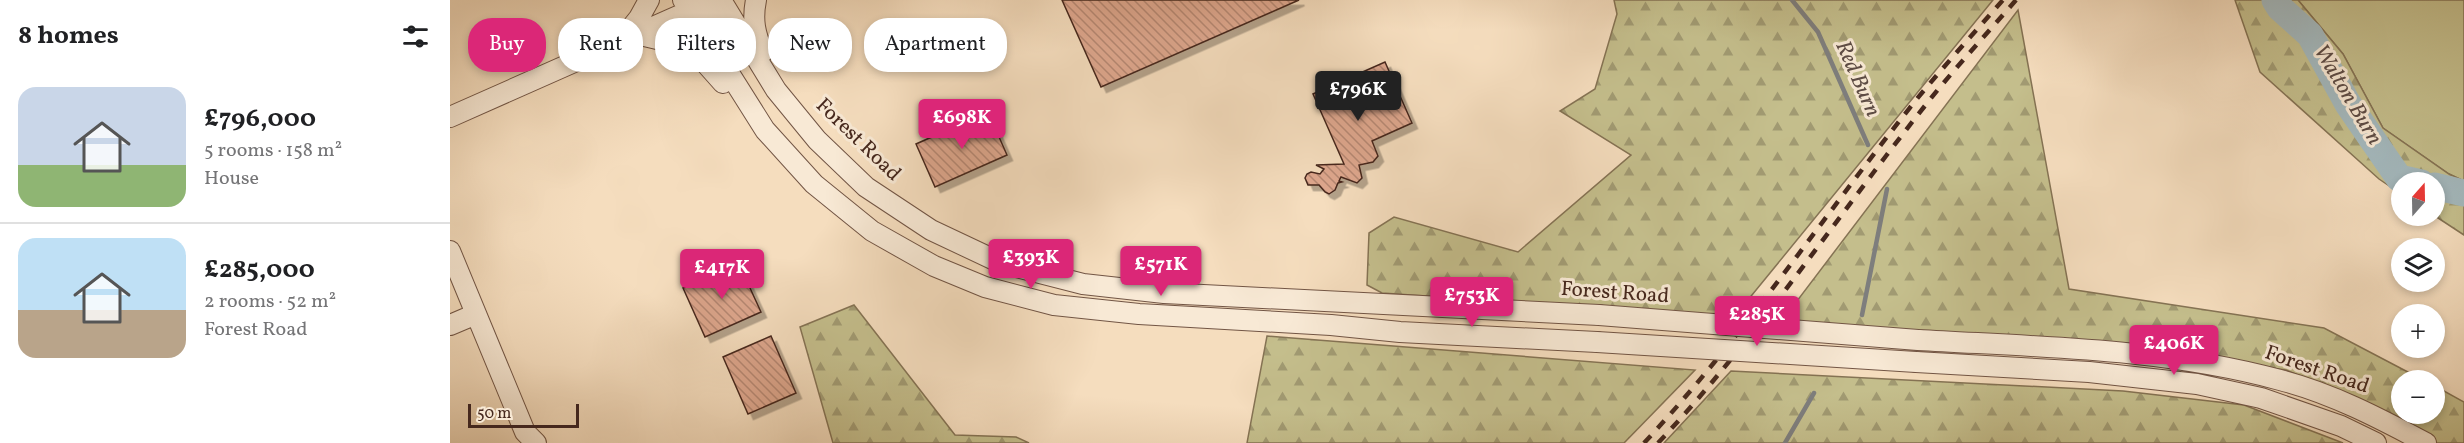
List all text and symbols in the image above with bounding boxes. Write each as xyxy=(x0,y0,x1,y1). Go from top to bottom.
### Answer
text: 8 homes xyxy=(18,18,119,54)
chip: Buy xyxy=(468,18,546,72)
chip: Rent xyxy=(558,18,643,72)
chip: Filters xyxy=(655,18,756,72)
chip: New xyxy=(768,18,852,72)
chip: Apartment xyxy=(864,18,1007,72)
icon: filters xyxy=(399,20,432,53)
water label: Red Burn xyxy=(1827,36,1887,122)
water label: Walton Burn xyxy=(2305,39,2389,151)
pin: £796K xyxy=(1316,71,1400,122)
text: £796K xyxy=(1329,76,1387,104)
street label: Forest Road xyxy=(809,92,907,188)
pin: £698K xyxy=(920,99,1004,150)
text: £796,000 xyxy=(204,101,316,137)
text: £698K xyxy=(933,104,991,132)
icon: home xyxy=(66,111,138,183)
text: 5 rooms · 158 m² xyxy=(204,137,342,165)
text: House xyxy=(204,165,259,193)
north arrow xyxy=(2391,172,2445,226)
map controls xyxy=(2391,172,2445,424)
button: layers xyxy=(2391,238,2445,292)
pin: £393K xyxy=(989,239,1073,290)
text: £393K xyxy=(1003,244,1059,272)
pin: £571K xyxy=(1119,246,1203,297)
pin: £417K xyxy=(680,249,764,300)
text: £571K xyxy=(1134,251,1188,279)
text: £285,000 xyxy=(204,252,315,288)
text: £417K xyxy=(694,254,750,282)
icon: home xyxy=(66,262,138,334)
street label: Forest Road xyxy=(1560,275,1670,311)
pin: £753K xyxy=(1430,277,1514,328)
text: £753K xyxy=(1444,282,1500,310)
text: 2 rooms · 52 m² xyxy=(204,288,336,316)
pin: £285K xyxy=(1715,296,1799,347)
text: £285K xyxy=(1729,301,1785,329)
button: + xyxy=(2391,304,2445,358)
text: Forest Road xyxy=(204,316,307,344)
pin: £406K xyxy=(2132,325,2216,376)
text: £406K xyxy=(2143,330,2205,358)
street label: Forest Road xyxy=(2261,339,2373,401)
button: − xyxy=(2391,370,2445,424)
scale bar xyxy=(468,401,579,428)
text: 50 m xyxy=(477,403,511,425)

